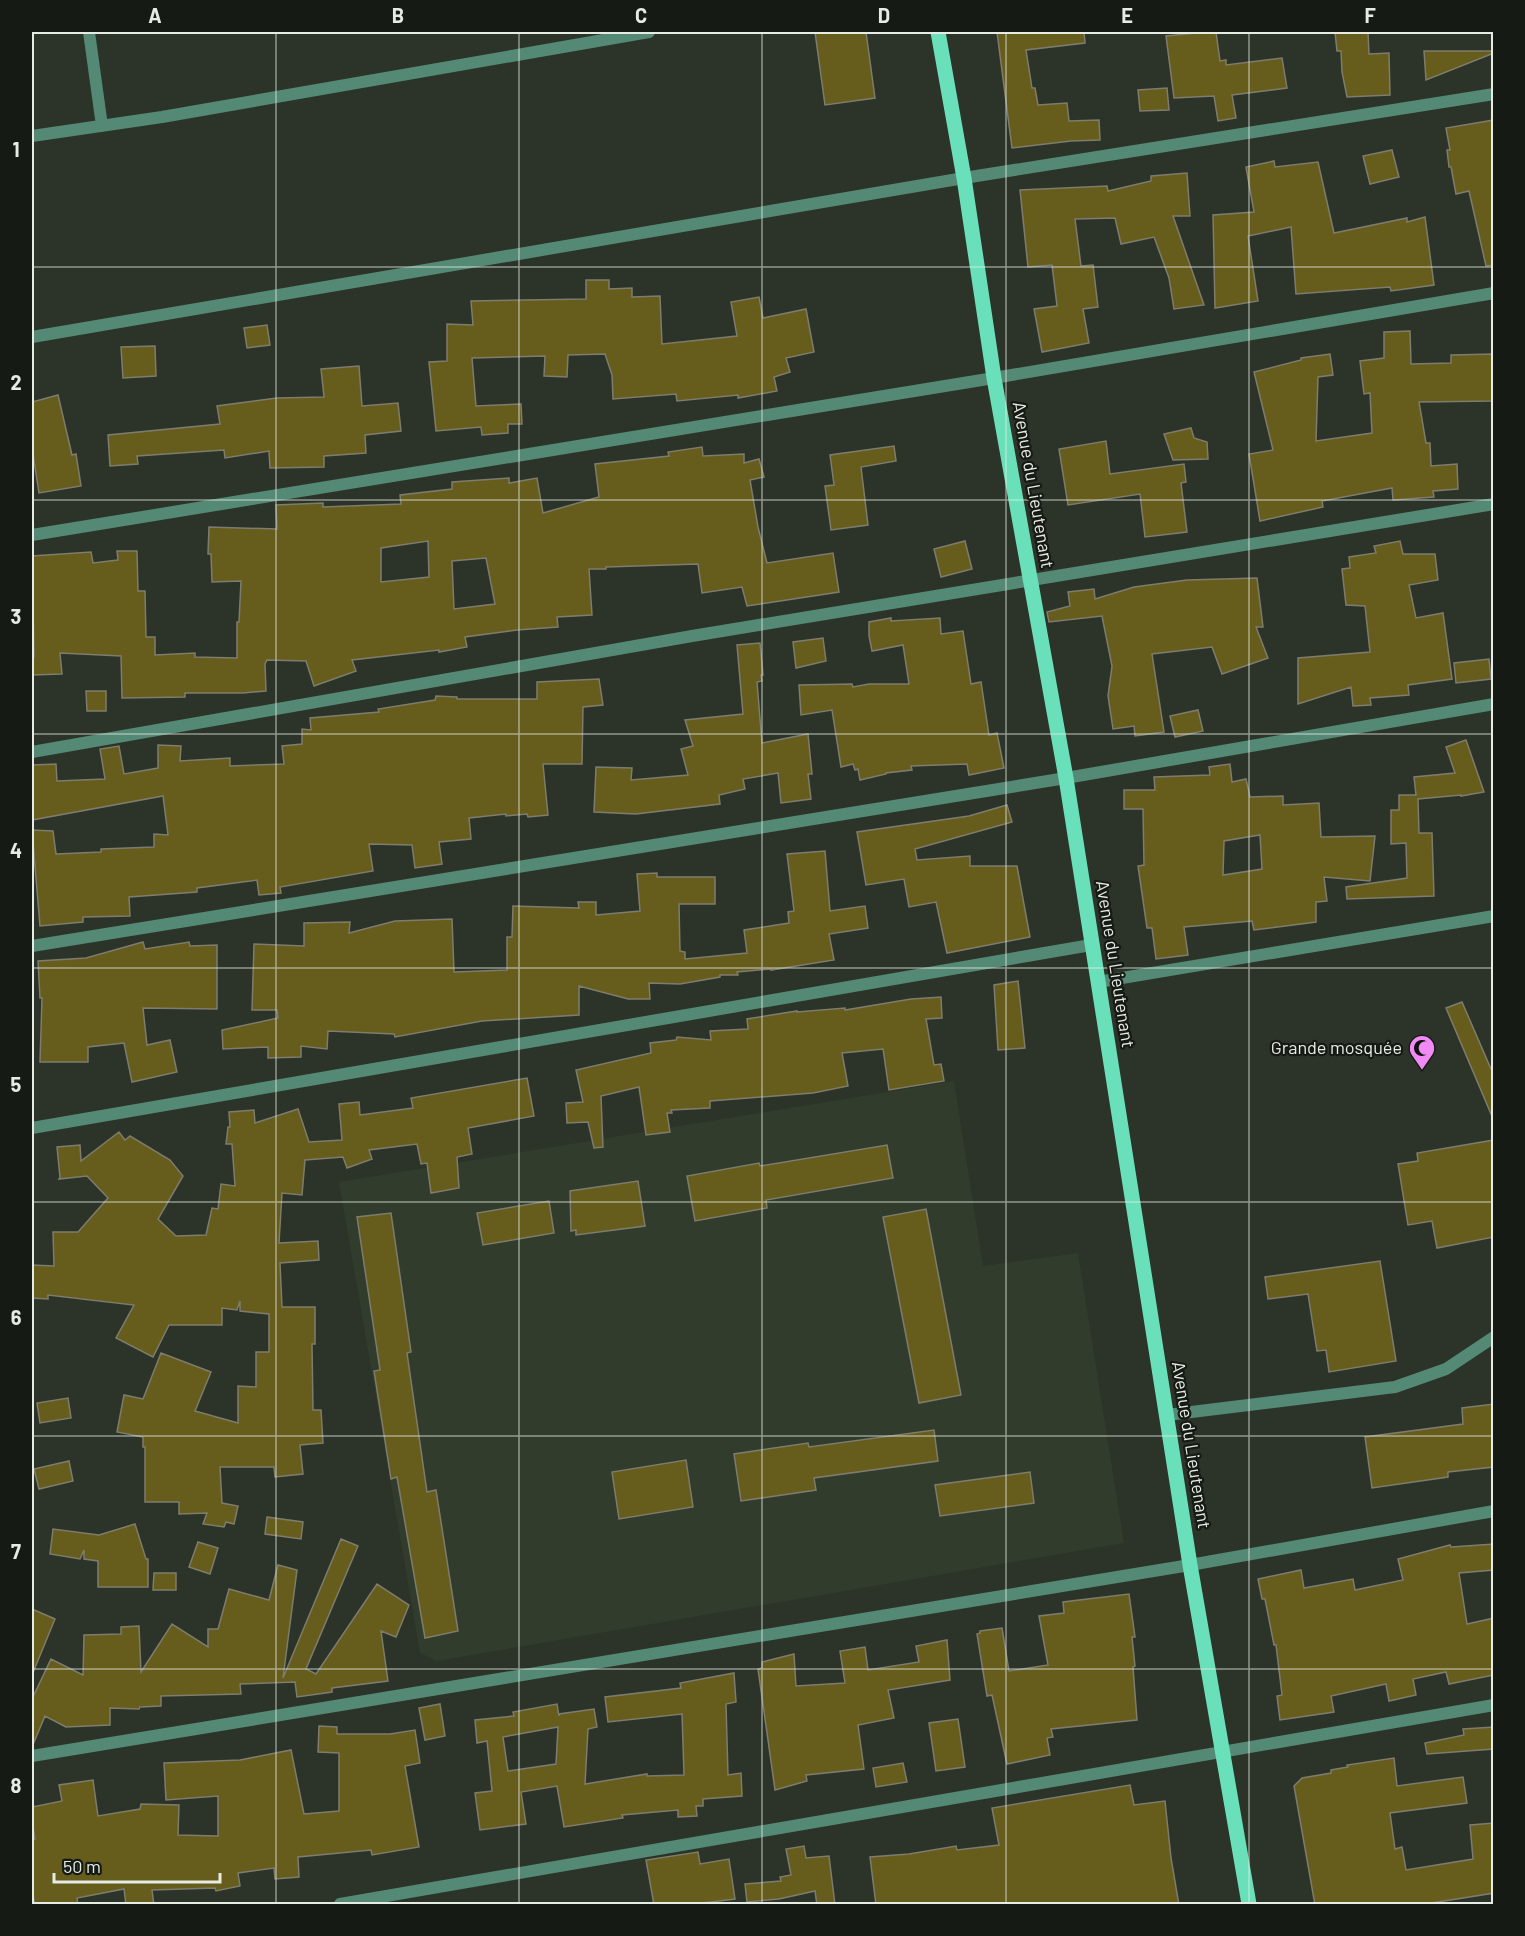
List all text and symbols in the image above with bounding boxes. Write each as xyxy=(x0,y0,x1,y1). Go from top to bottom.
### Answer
text: A xyxy=(148,3,162,27)
text: B xyxy=(392,3,404,27)
text: C xyxy=(635,3,647,27)
text: D xyxy=(878,3,890,27)
text: E xyxy=(1121,3,1133,27)
text: F xyxy=(1364,3,1376,27)
text: 1 xyxy=(12,137,20,161)
text: 2 xyxy=(10,370,22,394)
street label: Avenue du Lieutenant xyxy=(1008,400,1059,570)
text: 3 xyxy=(11,604,21,628)
text: 4 xyxy=(10,838,22,862)
street label: Avenue du Lieutenant xyxy=(1092,879,1140,1049)
mosque icon: Grande mosquée xyxy=(1407,1033,1437,1071)
place label: Grande mosquée xyxy=(1271,1036,1402,1058)
text: 5 xyxy=(11,1072,22,1096)
text: 6 xyxy=(11,1305,22,1329)
street label: Avenue du Lieutenant xyxy=(1168,1360,1216,1530)
text: 7 xyxy=(11,1539,21,1563)
text: 8 xyxy=(11,1773,22,1797)
scale bar xyxy=(54,1846,220,1884)
text: 50 m xyxy=(63,1855,101,1877)

